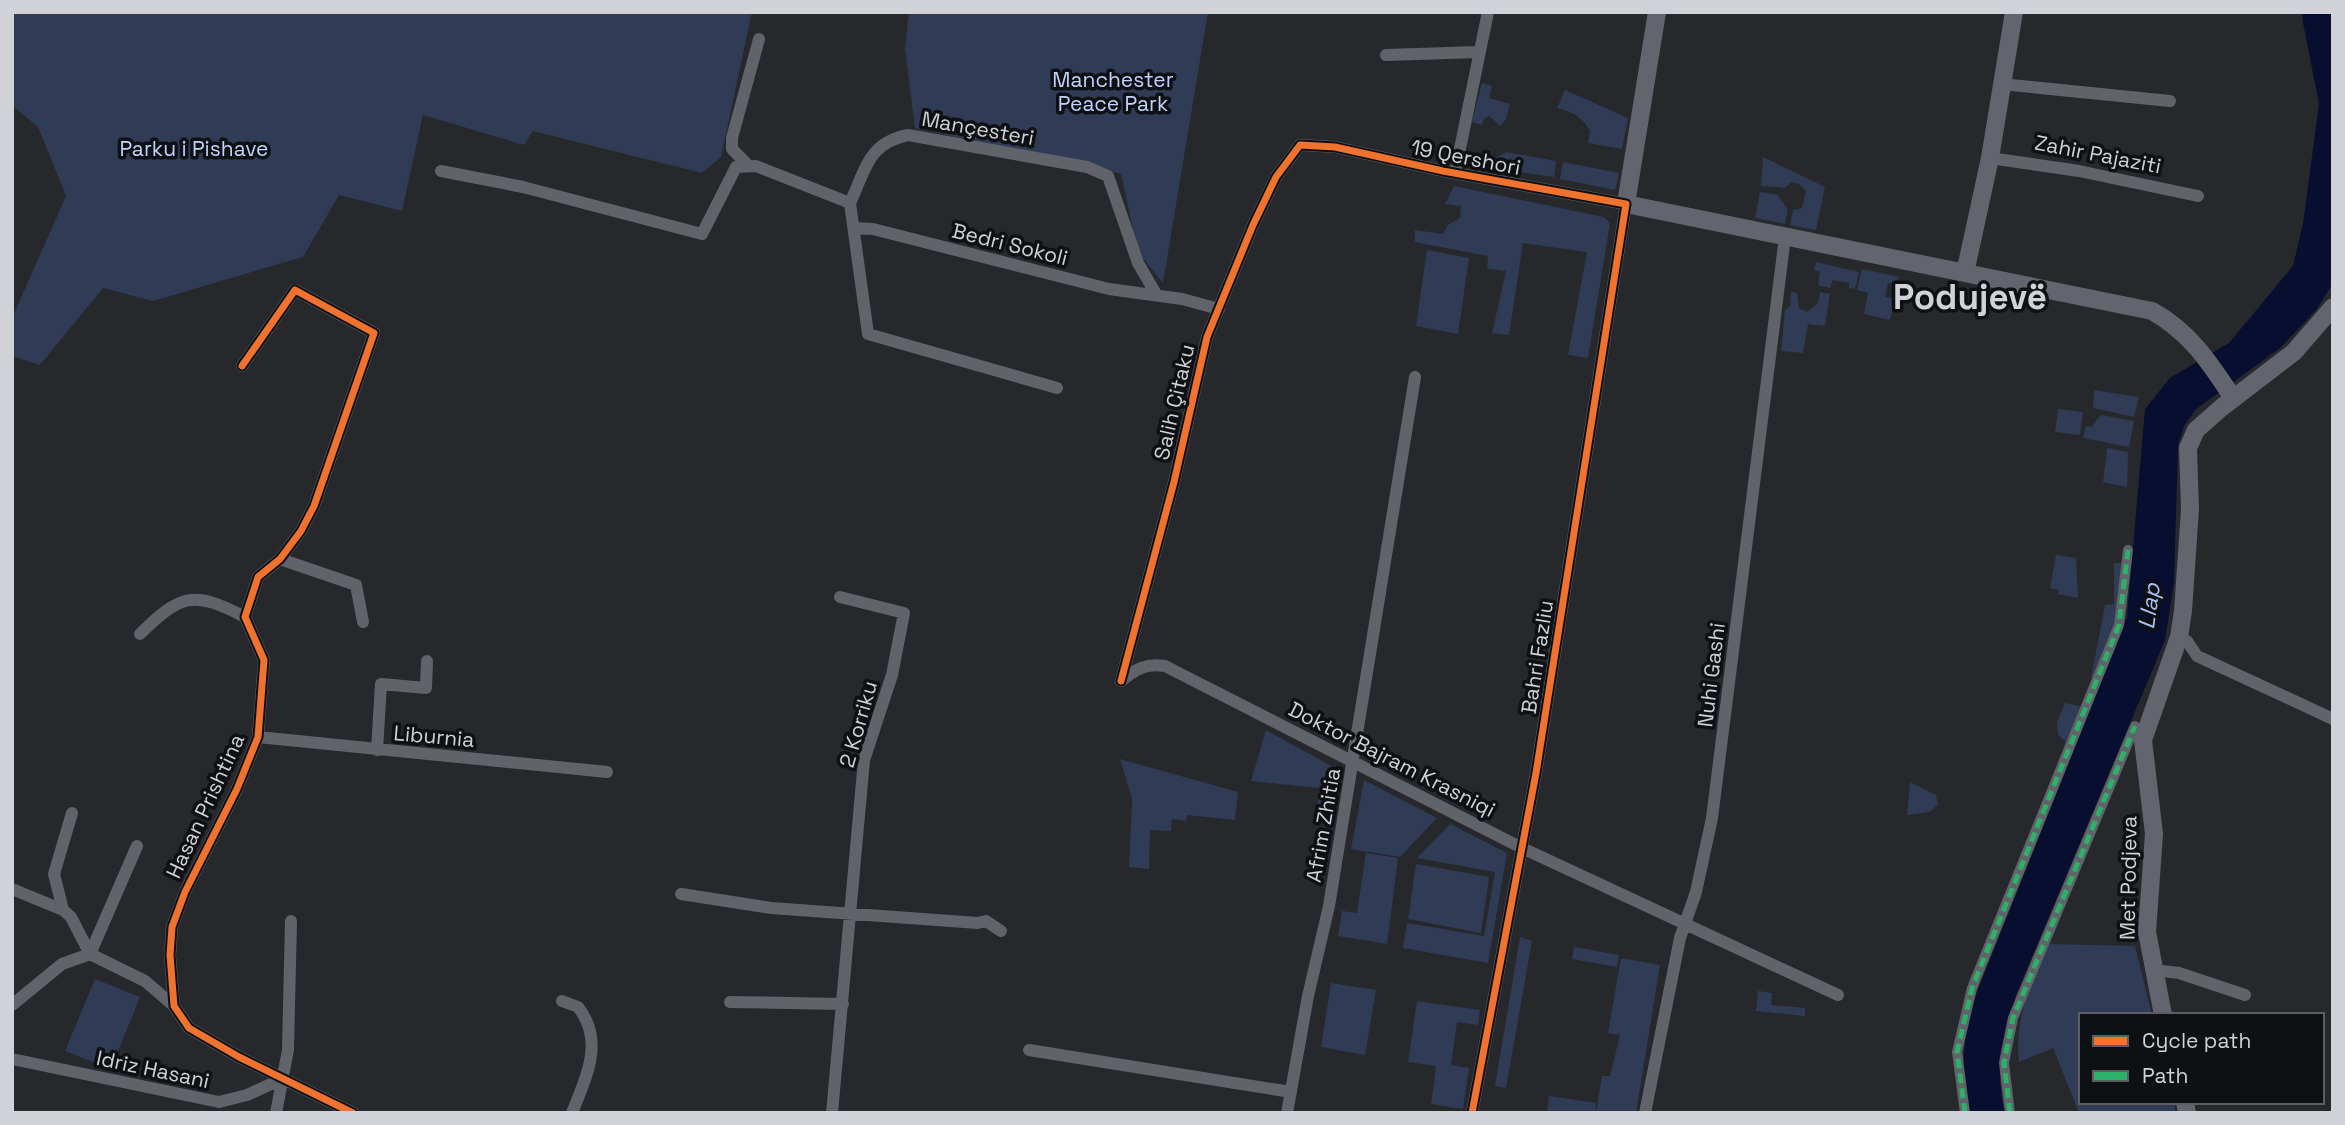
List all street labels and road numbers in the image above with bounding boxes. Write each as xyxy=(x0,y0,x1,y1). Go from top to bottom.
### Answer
street label: Mançesteri xyxy=(920,105,1036,151)
street label: Zahir Pajaziti xyxy=(2033,129,2163,179)
street label: 19 Qershori xyxy=(1409,133,1523,181)
street label: Bedri Sokoli xyxy=(949,217,1071,271)
street label: Salih Çitaku xyxy=(1148,341,1200,463)
street label: Bahri Fazliu xyxy=(1515,598,1559,716)
street label: Nuhi Gashi xyxy=(1691,621,1731,729)
street label: 2 Korriku xyxy=(833,678,883,770)
street label: Doktor Bajram Krasniqi xyxy=(1284,695,1500,823)
street label: Liburnia xyxy=(392,719,476,753)
street label: Hasan Prishtina xyxy=(160,730,250,882)
street label: Afrim Zhitia xyxy=(1300,766,1346,884)
street label: Met Podjeva xyxy=(2113,816,2143,940)
street label: Idriz Hasani xyxy=(94,1044,212,1094)

